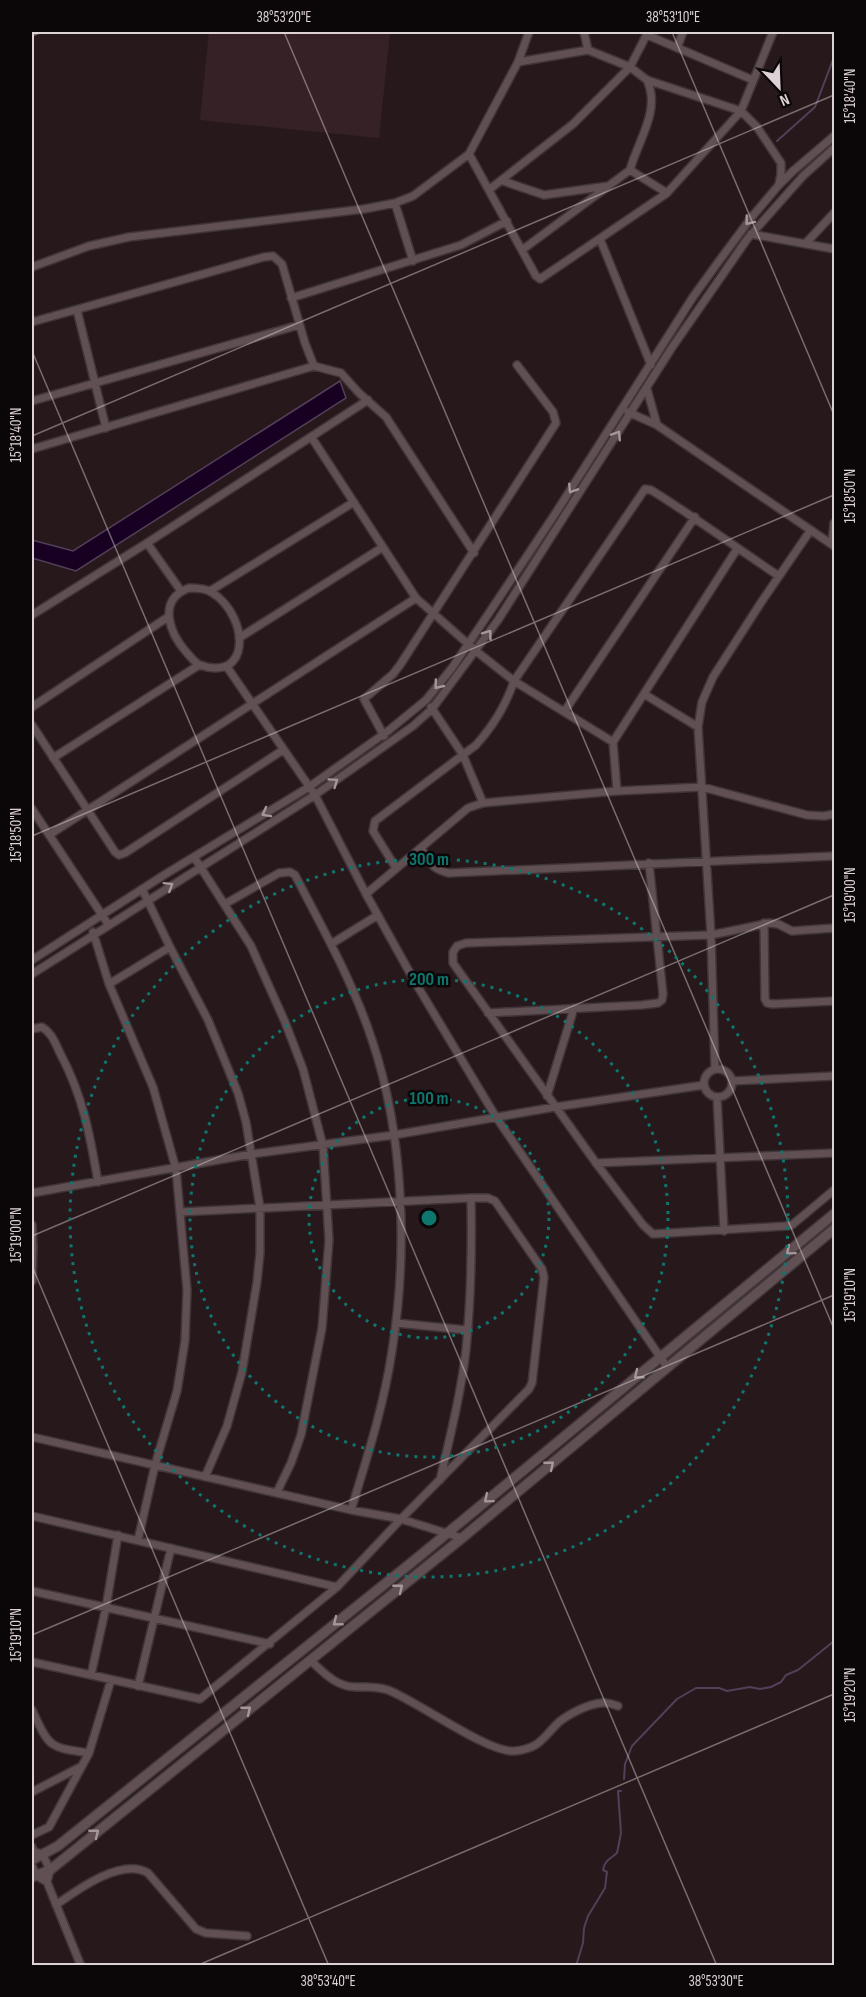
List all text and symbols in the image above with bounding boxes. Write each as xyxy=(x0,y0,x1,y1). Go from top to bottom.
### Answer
text: 38°53'20"E xyxy=(256,8,312,27)
text: 38°53'10"E xyxy=(646,8,700,27)
north arrow xyxy=(749,57,809,117)
text: 15°18'40"N xyxy=(841,69,860,123)
text: N xyxy=(777,89,792,110)
one-way arrow xyxy=(745,214,756,225)
text: 15°18'40"N xyxy=(7,408,26,462)
one-way arrow xyxy=(610,431,622,441)
text: 15°18'50"N xyxy=(841,469,860,523)
one-way arrow xyxy=(568,482,579,493)
one-way arrow xyxy=(481,629,492,640)
one-way arrow xyxy=(435,678,446,689)
one-way arrow xyxy=(328,778,339,789)
one-way arrow xyxy=(262,806,272,818)
text: 15°18'50"N xyxy=(7,808,26,862)
text: 300 m xyxy=(409,849,449,870)
text: 15°19'00"N xyxy=(841,867,860,923)
one-way arrow xyxy=(163,881,173,893)
text: 200 m xyxy=(409,969,449,990)
text: 100 m xyxy=(410,1088,449,1109)
text: 15°19'00"N xyxy=(7,1207,26,1263)
centre of rings xyxy=(419,1208,439,1228)
one-way arrow xyxy=(785,1244,796,1255)
text: 15°19'10"N xyxy=(841,1268,860,1322)
one-way arrow xyxy=(634,1367,645,1378)
one-way arrow xyxy=(543,1461,554,1472)
one-way arrow xyxy=(484,1492,495,1503)
one-way arrow xyxy=(392,1585,403,1596)
text: 15°19'10"N xyxy=(7,1608,26,1662)
one-way arrow xyxy=(333,1615,344,1626)
text: 15°19'20"N xyxy=(841,1668,860,1722)
one-way arrow xyxy=(240,1707,251,1718)
one-way arrow xyxy=(88,1829,99,1840)
text: 38°53'40"E xyxy=(300,1972,356,1991)
text: 38°53'30"E xyxy=(688,1972,744,1991)

